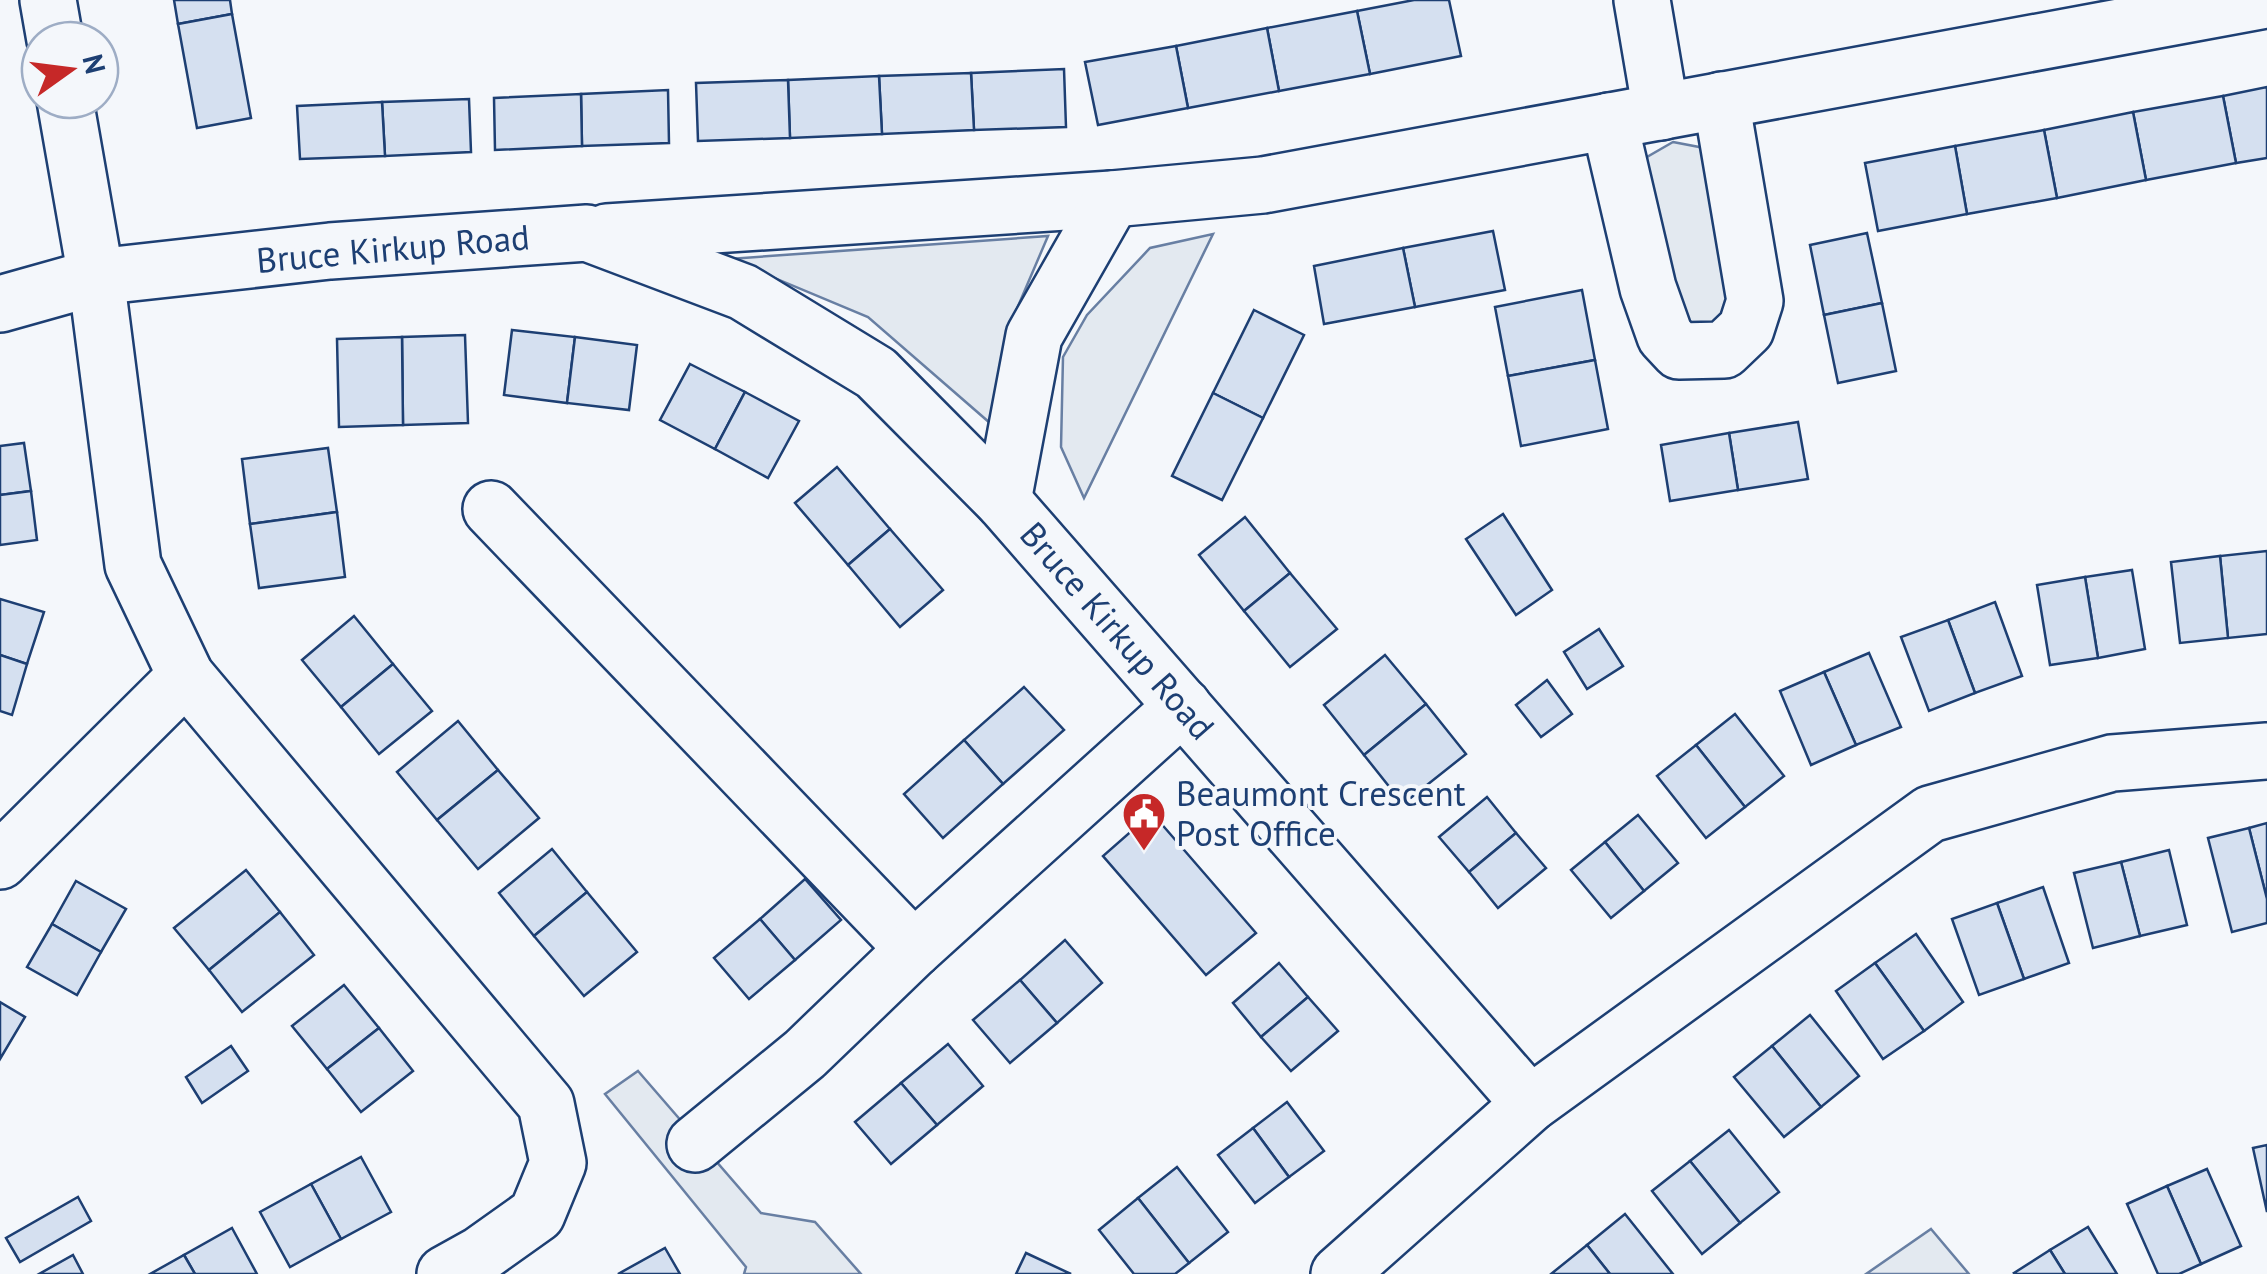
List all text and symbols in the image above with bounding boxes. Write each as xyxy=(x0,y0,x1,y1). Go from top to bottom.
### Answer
north arrow xyxy=(20,20,120,120)
text: N xyxy=(75,50,115,77)
street label: Bruce Kirkup Road xyxy=(254,213,531,283)
street label: Bruce Kirkup Road xyxy=(1011,512,1225,749)
place label: Beaumont Crescent Post Office xyxy=(1176,770,1466,856)
public building icon: Beaumont Crescent Post Office xyxy=(1121,791,1167,852)

